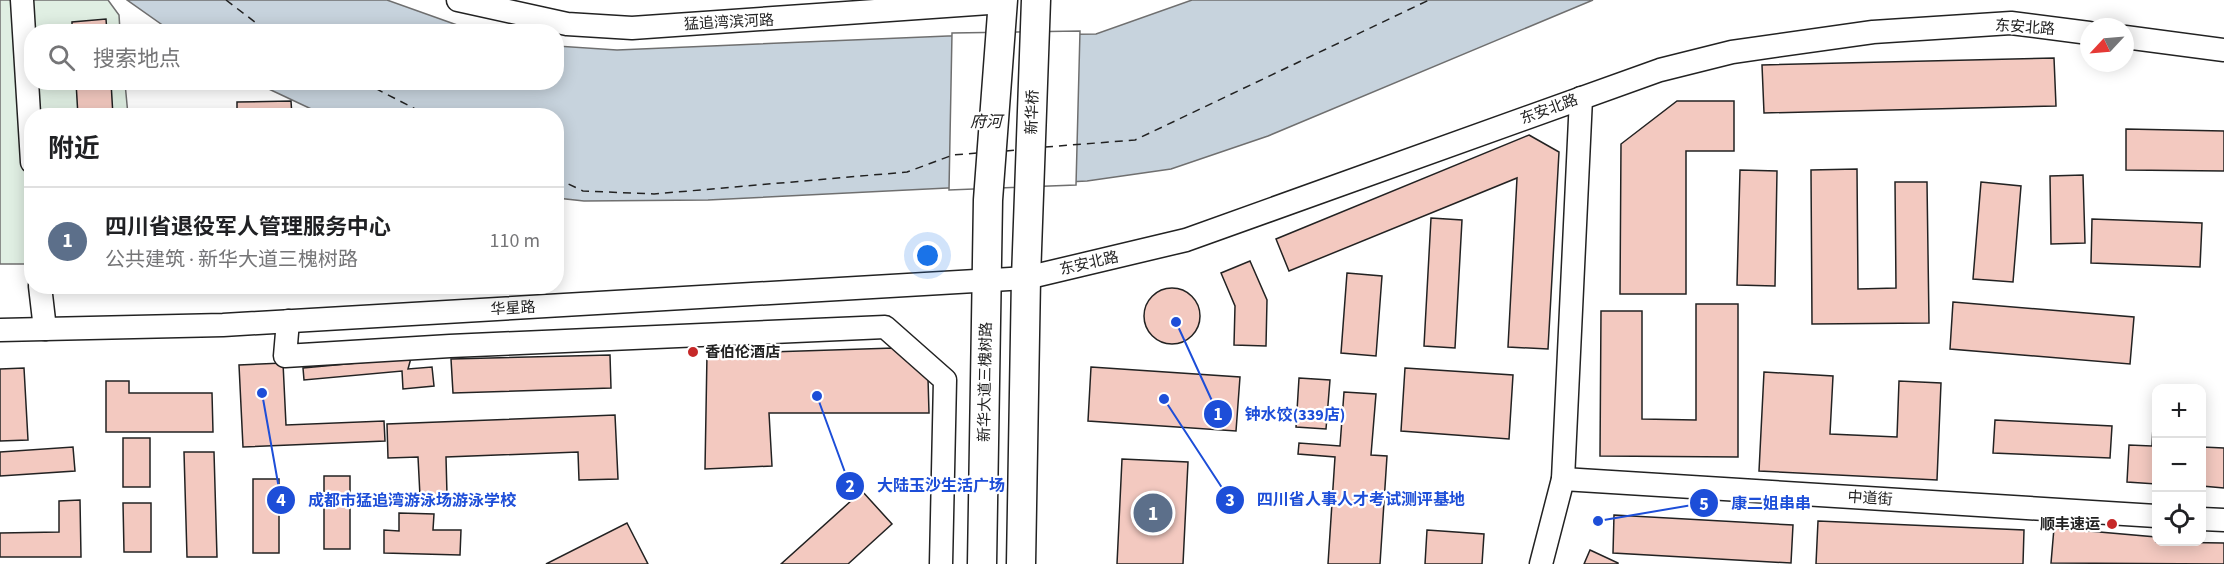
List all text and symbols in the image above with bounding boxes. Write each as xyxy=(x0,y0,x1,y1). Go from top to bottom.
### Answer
street label: 猛追湾滨河路 xyxy=(684,10,775,35)
street label: 东安北路 xyxy=(1994,15,2056,40)
north arrow xyxy=(2080,18,2134,72)
search box xyxy=(24,24,564,90)
icon: search xyxy=(45,41,78,74)
text: 搜索地点 xyxy=(93,43,181,75)
street label: 新华桥 xyxy=(1021,89,1044,135)
street label: 东安北路 xyxy=(1517,89,1581,130)
water label: 府河 xyxy=(970,111,1005,133)
text: 附近 xyxy=(48,130,100,167)
text: 四川省退役军人管理服务中心 xyxy=(105,211,391,243)
text: 1 xyxy=(62,227,73,255)
text: 110 m xyxy=(490,227,540,255)
your location xyxy=(913,241,942,270)
text: 公共建筑 · 新华大道三槐树路 xyxy=(105,246,358,274)
street label: 东安北路 xyxy=(1058,247,1121,280)
street label: 华星路 xyxy=(490,297,536,320)
street label: 新华大道三槐树路 xyxy=(974,322,997,442)
place label: 香伯伦酒店 xyxy=(705,342,780,363)
marker: 香伯伦酒店 xyxy=(686,345,700,359)
map controls xyxy=(2152,384,2206,546)
button: + xyxy=(2152,384,2206,438)
callout: 钟水饺(339店) xyxy=(1203,397,1357,431)
text: 1 xyxy=(1213,402,1223,427)
text: 钟水饺(339店) xyxy=(1245,404,1345,426)
button: − xyxy=(2152,438,2206,492)
callout: 大陆玉沙生活广场 xyxy=(835,469,1017,503)
text: 2 xyxy=(845,474,855,499)
text: 大陆玉沙生活广场 xyxy=(877,475,1005,497)
callout: 成都市猛追湾游泳场游泳学校 xyxy=(266,483,528,517)
callout: 四川省人事人才考试测评基地 xyxy=(1215,483,1477,517)
callout: 康二姐串串 xyxy=(1689,486,1823,520)
street label: 中道街 xyxy=(1847,486,1893,511)
text: 4 xyxy=(276,488,286,513)
text: 3 xyxy=(1225,488,1235,513)
text: 四川省人事人才考试测评基地 xyxy=(1257,489,1465,511)
text: 成都市猛追湾游泳场游泳学校 xyxy=(308,490,517,512)
pin: 1 xyxy=(1134,490,1172,536)
text: 5 xyxy=(1699,492,1709,517)
button: locate xyxy=(2152,492,2206,546)
text: 康二姐串串 xyxy=(1731,493,1811,515)
place label: 顺丰速运 xyxy=(2040,514,2100,535)
marker: 顺丰速运 xyxy=(2105,517,2119,531)

